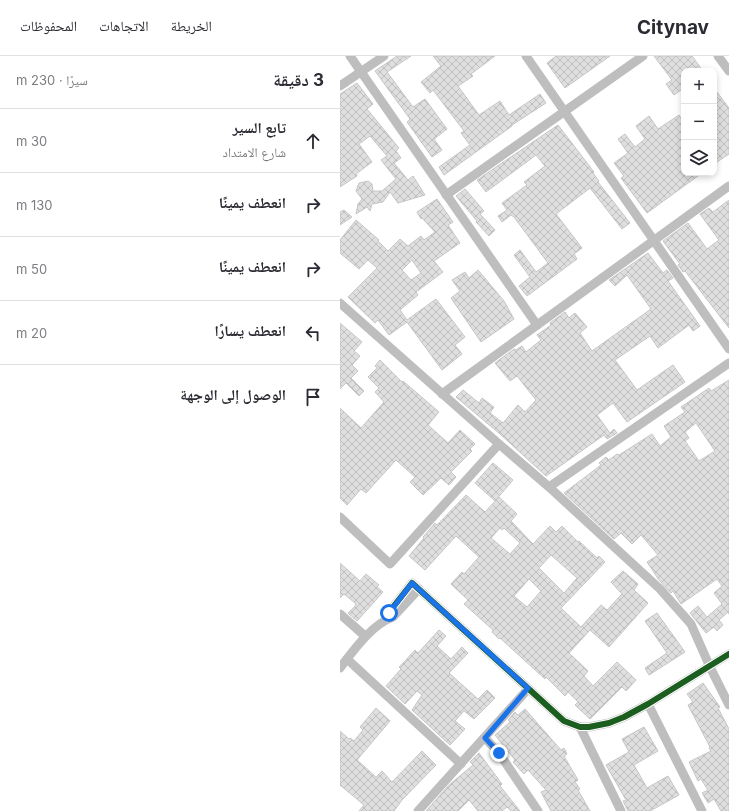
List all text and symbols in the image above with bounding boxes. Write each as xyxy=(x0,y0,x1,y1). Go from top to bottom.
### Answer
text: Citynav xyxy=(637,16,709,39)
text: المحفوظات xyxy=(20,17,77,34)
text: الاتجاهات xyxy=(99,17,149,34)
text: الخريطة xyxy=(171,17,212,34)
map controls xyxy=(681,68,717,176)
button: + xyxy=(681,68,717,104)
text: 3 دقيقة xyxy=(273,70,324,90)
text: سيرًا · 230 m xyxy=(16,72,88,88)
button: − xyxy=(681,104,717,140)
text: تابع السير xyxy=(232,118,286,137)
icon: ahead xyxy=(302,130,324,152)
text: 30 m xyxy=(16,133,47,149)
button: layers xyxy=(681,140,717,176)
text: شارع الامتداد xyxy=(223,144,286,160)
text: انعطف يمينًا xyxy=(219,193,286,212)
icon: right xyxy=(302,194,324,216)
text: 130 m xyxy=(16,197,53,213)
text: انعطف يمينًا xyxy=(219,257,286,276)
icon: right xyxy=(302,258,324,280)
text: 50 m xyxy=(16,261,47,277)
text: انعطف يسارًا xyxy=(214,321,286,340)
icon: left xyxy=(302,322,324,344)
text: 20 m xyxy=(16,325,47,341)
text: الوصول إلى الوجهة xyxy=(180,385,286,404)
icon: arrive xyxy=(302,386,324,408)
route start xyxy=(380,604,398,622)
route end xyxy=(490,744,508,762)

